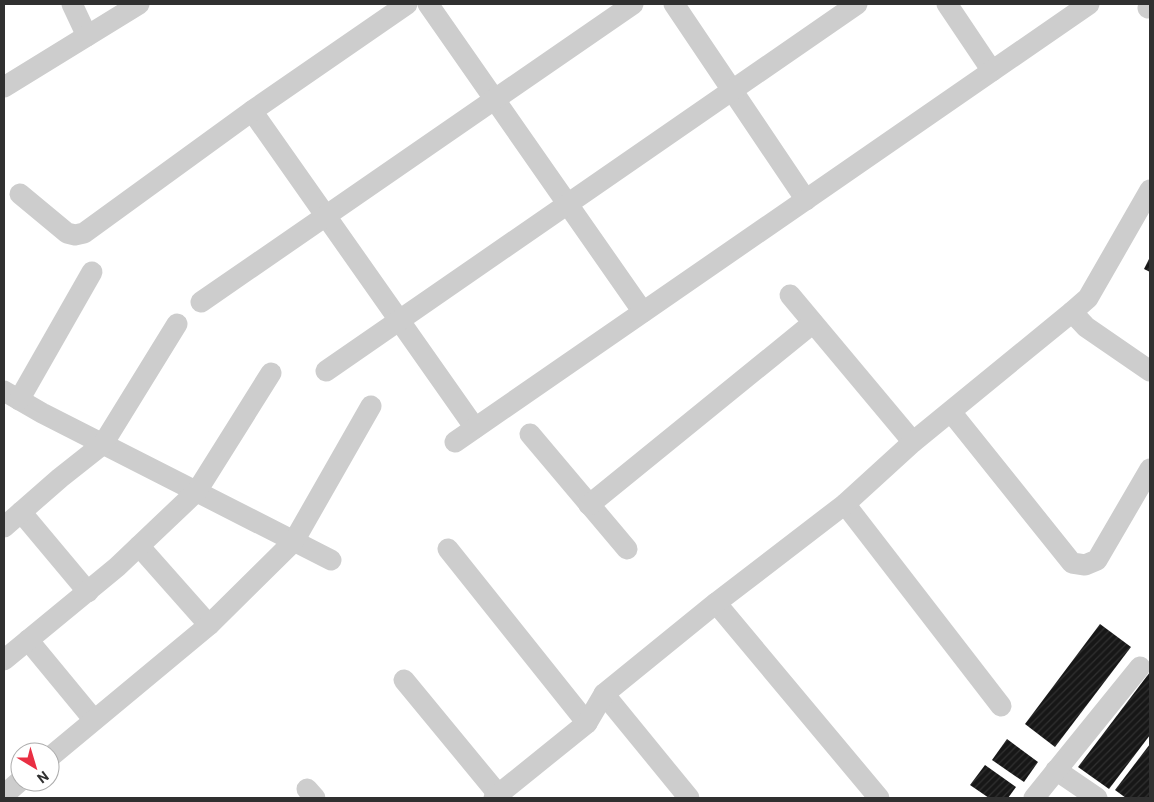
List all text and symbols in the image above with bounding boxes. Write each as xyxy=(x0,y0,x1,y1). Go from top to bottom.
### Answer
north arrow xyxy=(10,742,60,792)
text: N xyxy=(34,768,52,787)

